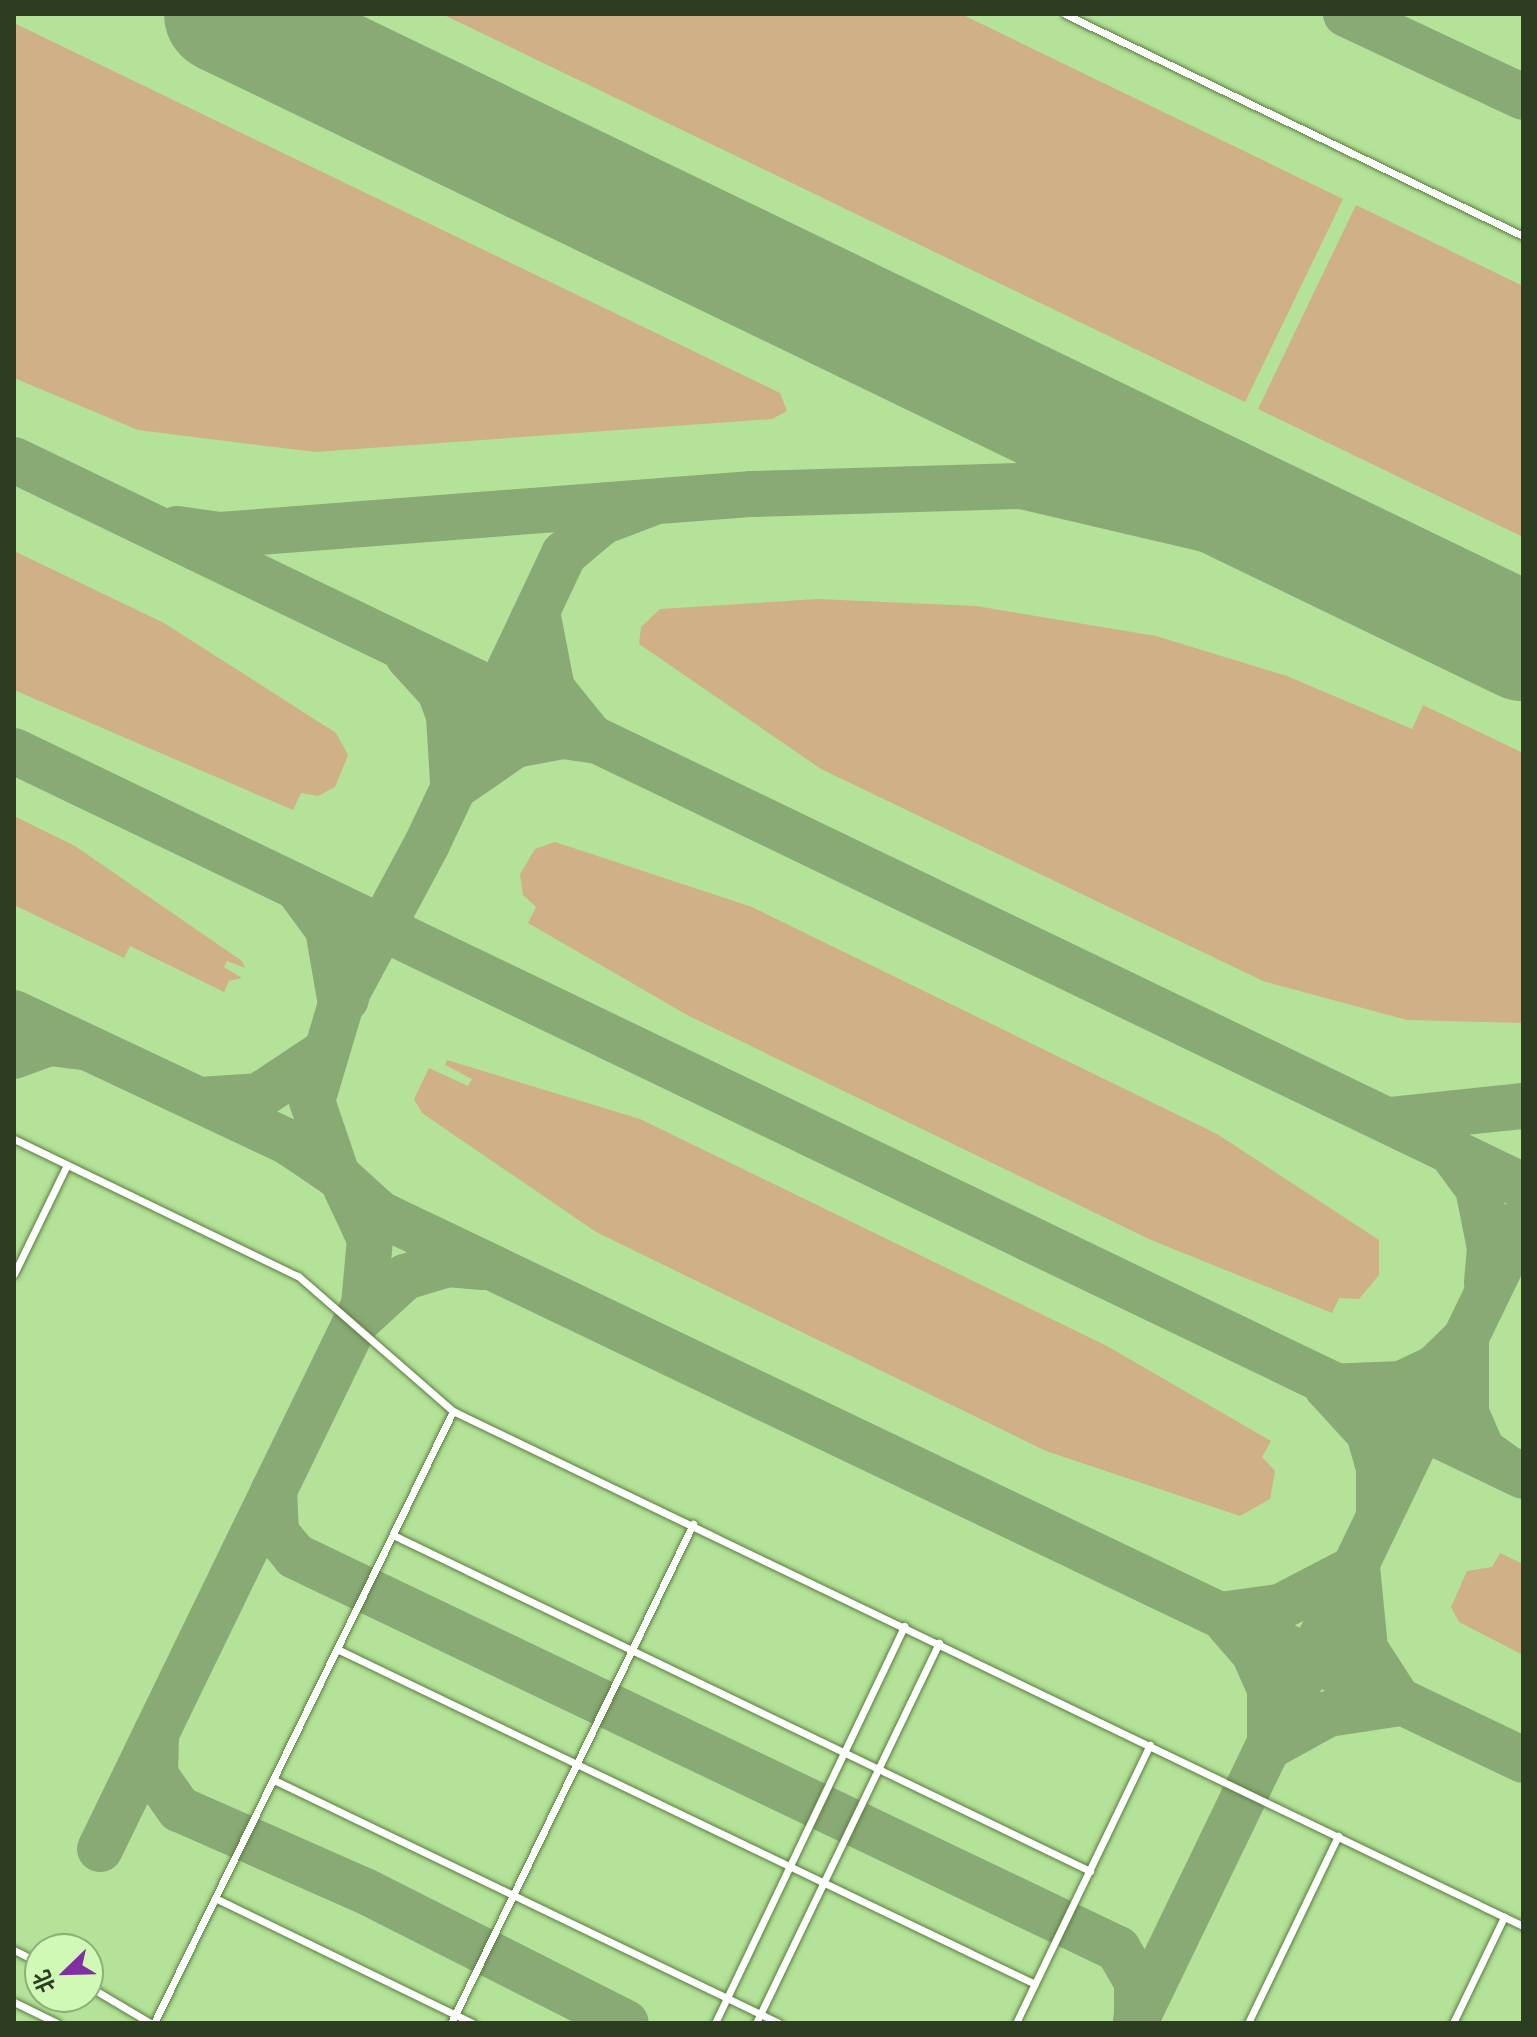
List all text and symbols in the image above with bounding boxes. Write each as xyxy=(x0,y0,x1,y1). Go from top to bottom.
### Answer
north arrow xyxy=(24,1933,104,2013)
text: 北 xyxy=(27,1966,61,1997)

